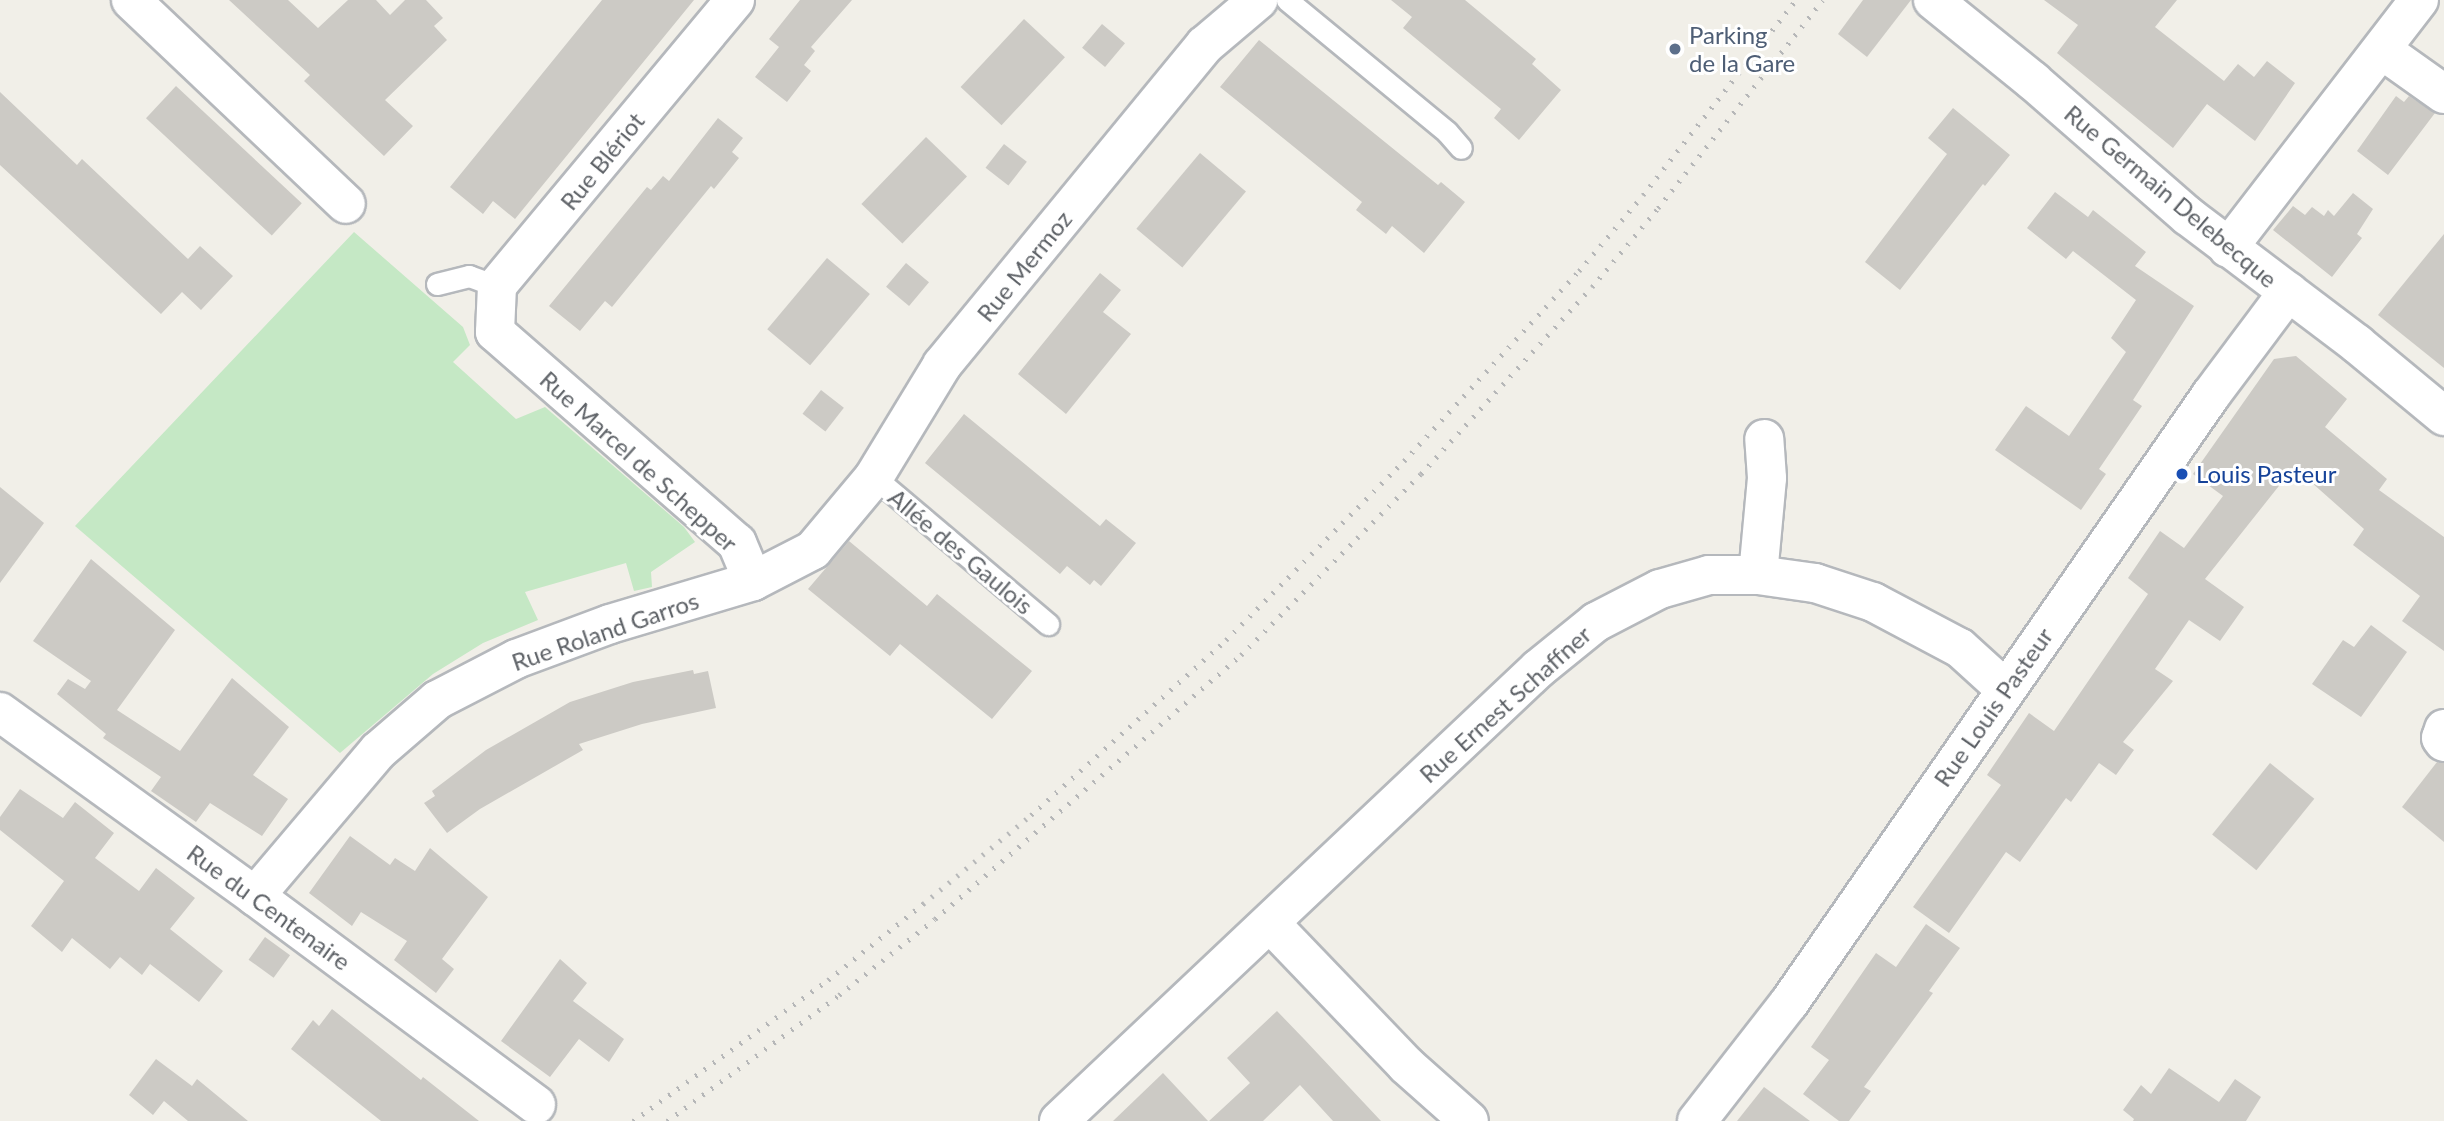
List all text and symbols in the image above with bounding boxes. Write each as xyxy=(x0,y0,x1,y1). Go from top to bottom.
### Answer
place label: Parking de la Gare xyxy=(1689,21,1795,77)
marker: Parking de la Gare xyxy=(1667,41,1683,57)
street label: Rue Germain Delebecque xyxy=(2059,99,2283,293)
street label: Rue Blériot xyxy=(554,107,650,215)
street label: Rue Mermoz xyxy=(971,205,1077,327)
street label: Rue Marcel de Schepper xyxy=(534,365,744,557)
place label: Louis Pasteur xyxy=(2196,460,2336,488)
marker: Louis Pasteur xyxy=(2174,466,2190,482)
street label: Allée des Gaulois xyxy=(883,482,1039,620)
street label: Rue Roland Garros xyxy=(508,586,702,676)
street label: Rue Ernest Schaffner xyxy=(1413,620,1597,788)
street label: Rue Louis Pasteur xyxy=(1928,622,2058,792)
street label: Rue du Centenaire xyxy=(182,838,356,976)

